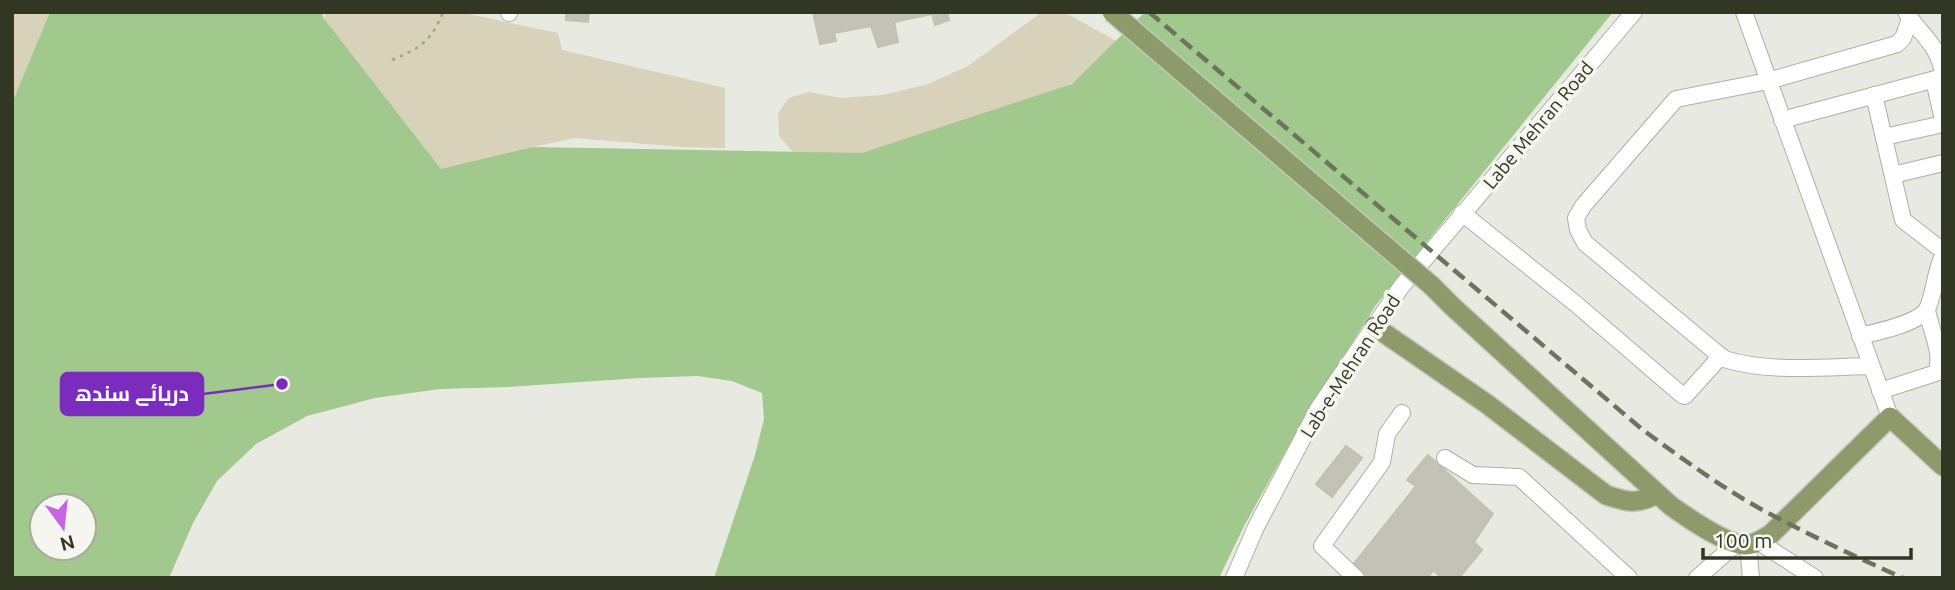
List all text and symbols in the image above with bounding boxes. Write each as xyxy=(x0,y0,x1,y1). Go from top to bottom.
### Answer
street label: Labe Mehran Road xyxy=(1478,57,1598,193)
street label: Lab-e-Mehran Road xyxy=(1296,290,1404,442)
callout: دریائے سندھ xyxy=(61,373,203,415)
text: دریائے سندھ xyxy=(75,381,189,406)
north arrow xyxy=(28,492,98,562)
scale bar xyxy=(1703,516,1911,560)
text: 100 m xyxy=(1714,528,1772,552)
text: N xyxy=(58,531,77,556)

